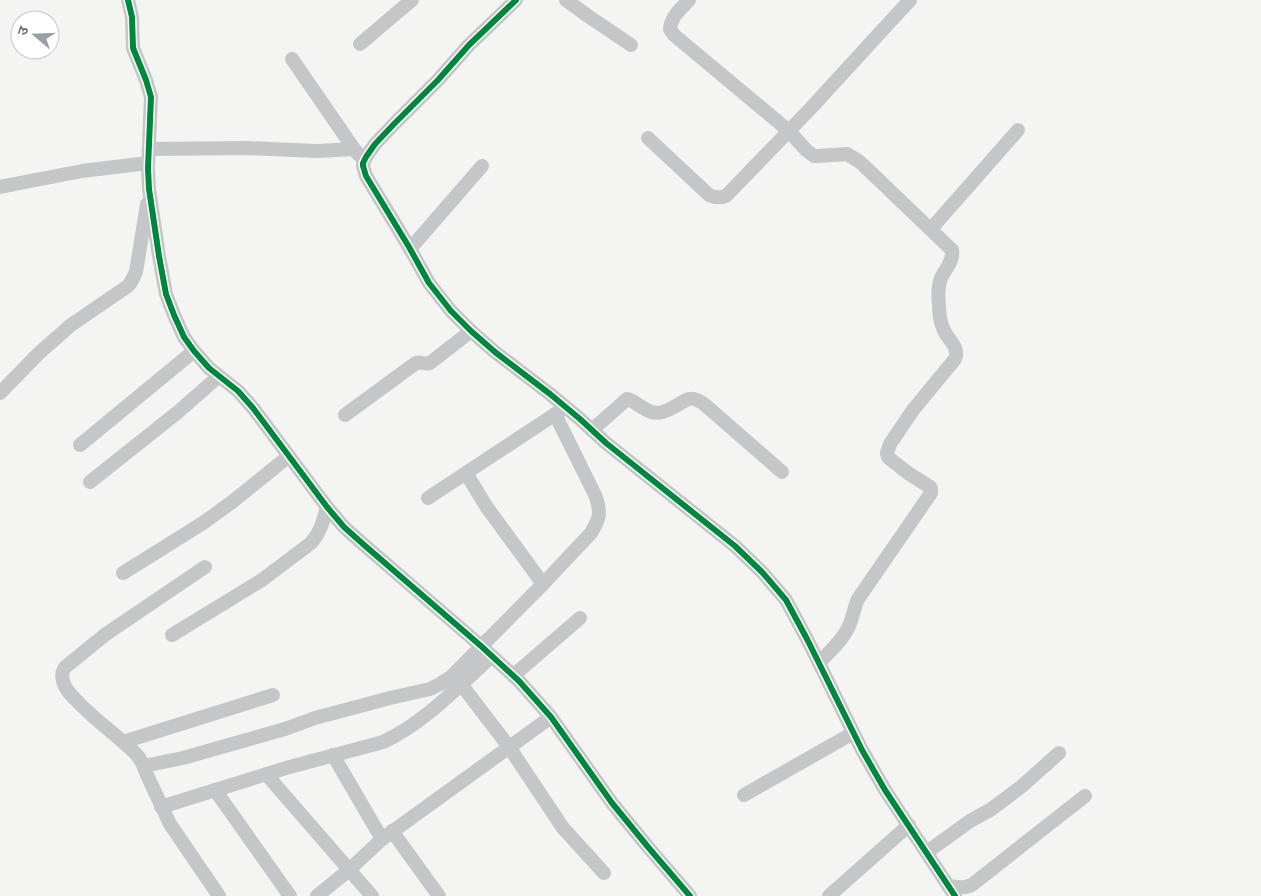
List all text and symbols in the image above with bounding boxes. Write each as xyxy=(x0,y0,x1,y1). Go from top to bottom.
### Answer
north arrow xyxy=(10,10,60,60)
text: उ xyxy=(14,24,33,38)

